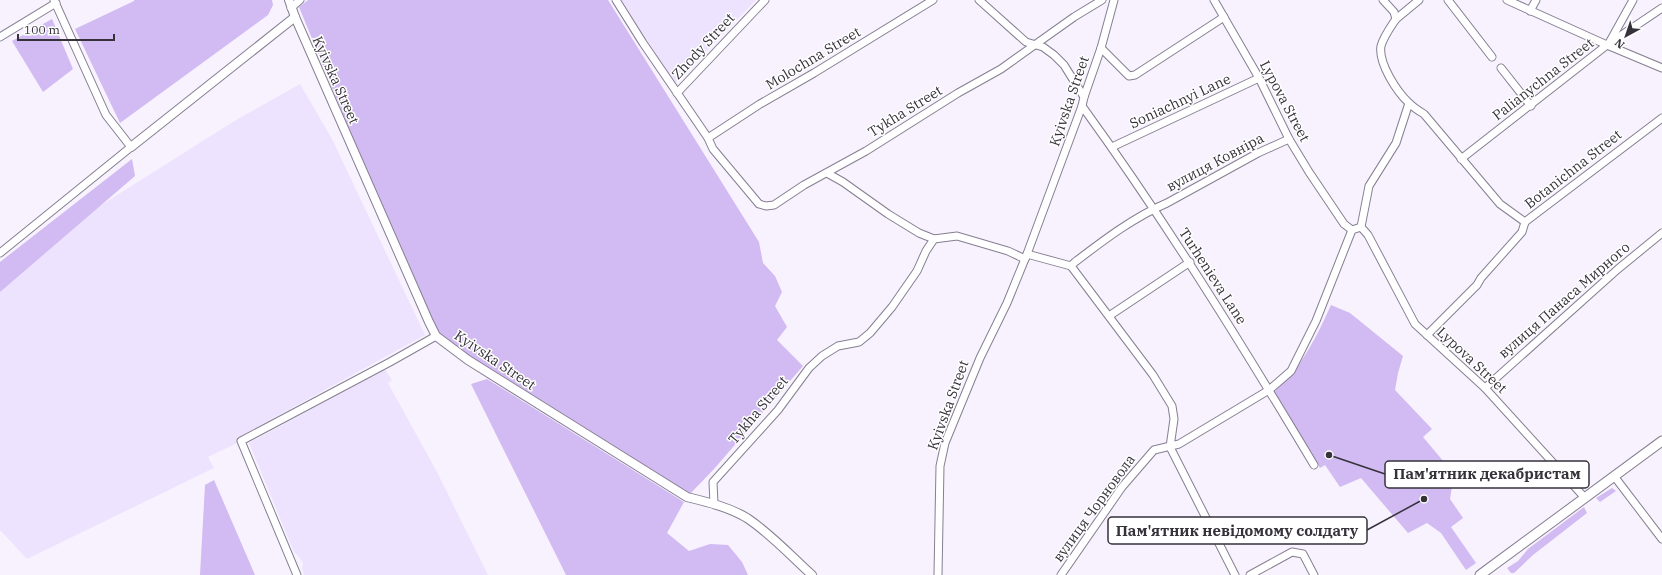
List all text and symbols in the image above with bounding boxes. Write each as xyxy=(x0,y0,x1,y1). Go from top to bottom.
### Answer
street label: Zhody Street xyxy=(668,9,738,83)
scale bar xyxy=(18,16,114,42)
north arrow xyxy=(1606,16,1646,56)
text: 100 m xyxy=(24,22,60,37)
street label: Molochna Street xyxy=(762,23,864,93)
street label: Kyivska Street xyxy=(309,33,363,127)
street label: Palianychna Street xyxy=(1489,34,1597,124)
text: N xyxy=(1612,35,1627,52)
street label: Kyivska Street xyxy=(1045,53,1093,148)
street label: Lypova Street xyxy=(1256,57,1314,145)
street label: Soniachnyi Lane xyxy=(1127,70,1233,132)
street label: Tykha Street xyxy=(865,81,945,141)
street label: Botanichna Street xyxy=(1521,125,1625,213)
street label: вулиця Ковніра xyxy=(1163,129,1267,195)
street label: Turhenieva Lane xyxy=(1175,224,1251,328)
street label: вулиця Панаса Мирного xyxy=(1495,238,1634,362)
street label: Lypova Street xyxy=(1433,323,1511,397)
street label: Kyivska Street xyxy=(451,326,539,394)
street label: Kyivska Street xyxy=(923,358,973,452)
street label: Tykha Street xyxy=(724,372,792,448)
street label: вулиця Чорновола xyxy=(1049,450,1139,565)
callout: Пам'ятник декабристам xyxy=(1385,461,1589,488)
text: Пам'ятник декабристам xyxy=(1393,464,1581,483)
callout: Пам'ятник невідомому солдату xyxy=(1108,517,1367,544)
text: Пам'ятник невідомому солдату xyxy=(1116,521,1359,540)

